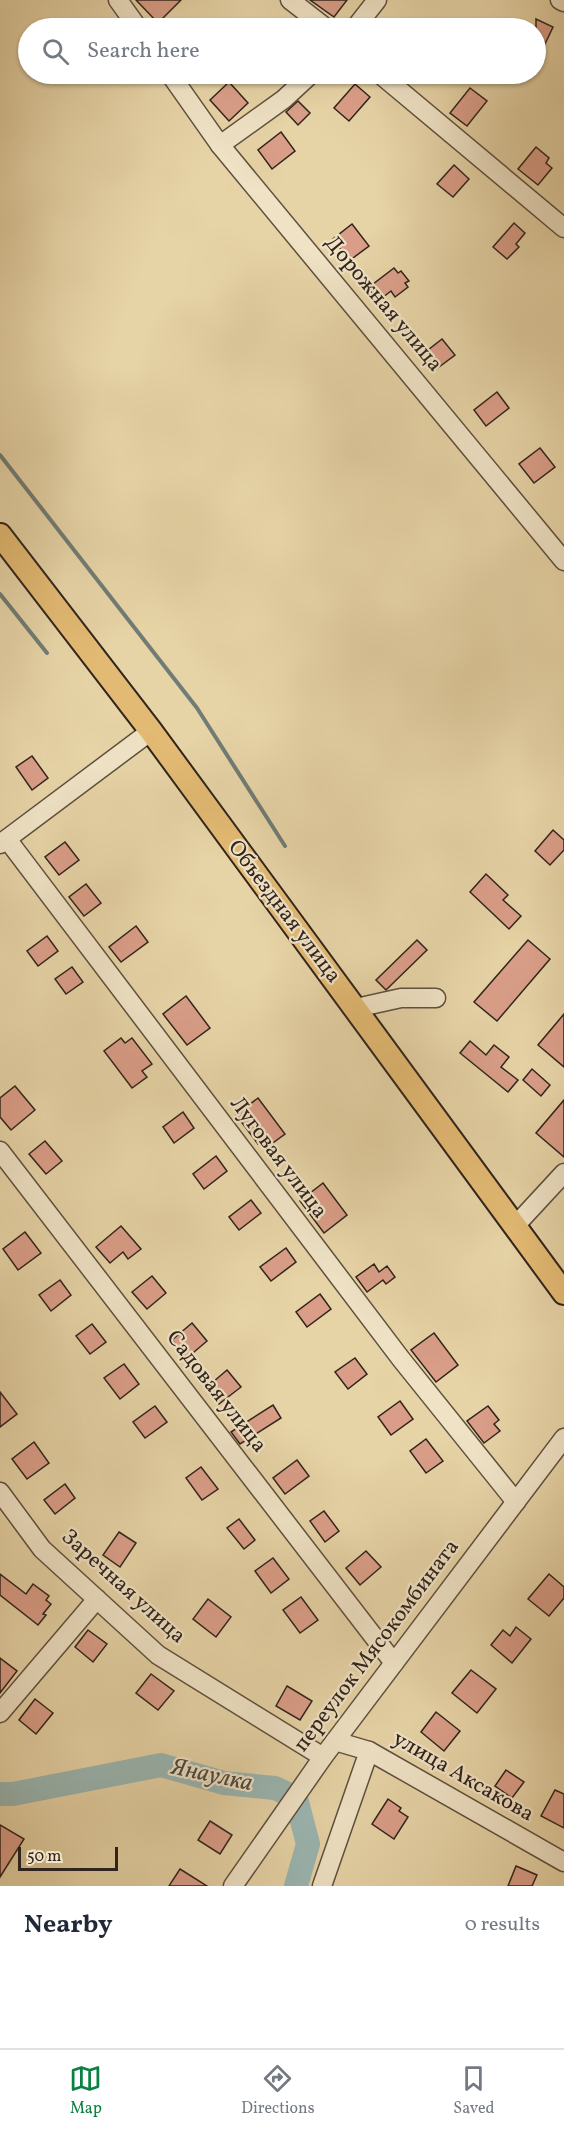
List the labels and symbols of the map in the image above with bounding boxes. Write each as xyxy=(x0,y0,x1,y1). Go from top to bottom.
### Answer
street label: Дорожная улица xyxy=(317,229,449,379)
street label: Объездная улица xyxy=(220,834,348,990)
street label: Луговая улица xyxy=(222,1090,334,1226)
street label: Садовая улица xyxy=(158,1324,274,1460)
street label: Заречная улица xyxy=(54,1522,192,1652)
street label: переулок Мясокомбината xyxy=(287,1533,467,1759)
street label: улица Аксакова xyxy=(387,1724,539,1830)
water label: Янаулка xyxy=(167,1751,256,1801)
scale bar xyxy=(18,1844,118,1872)

